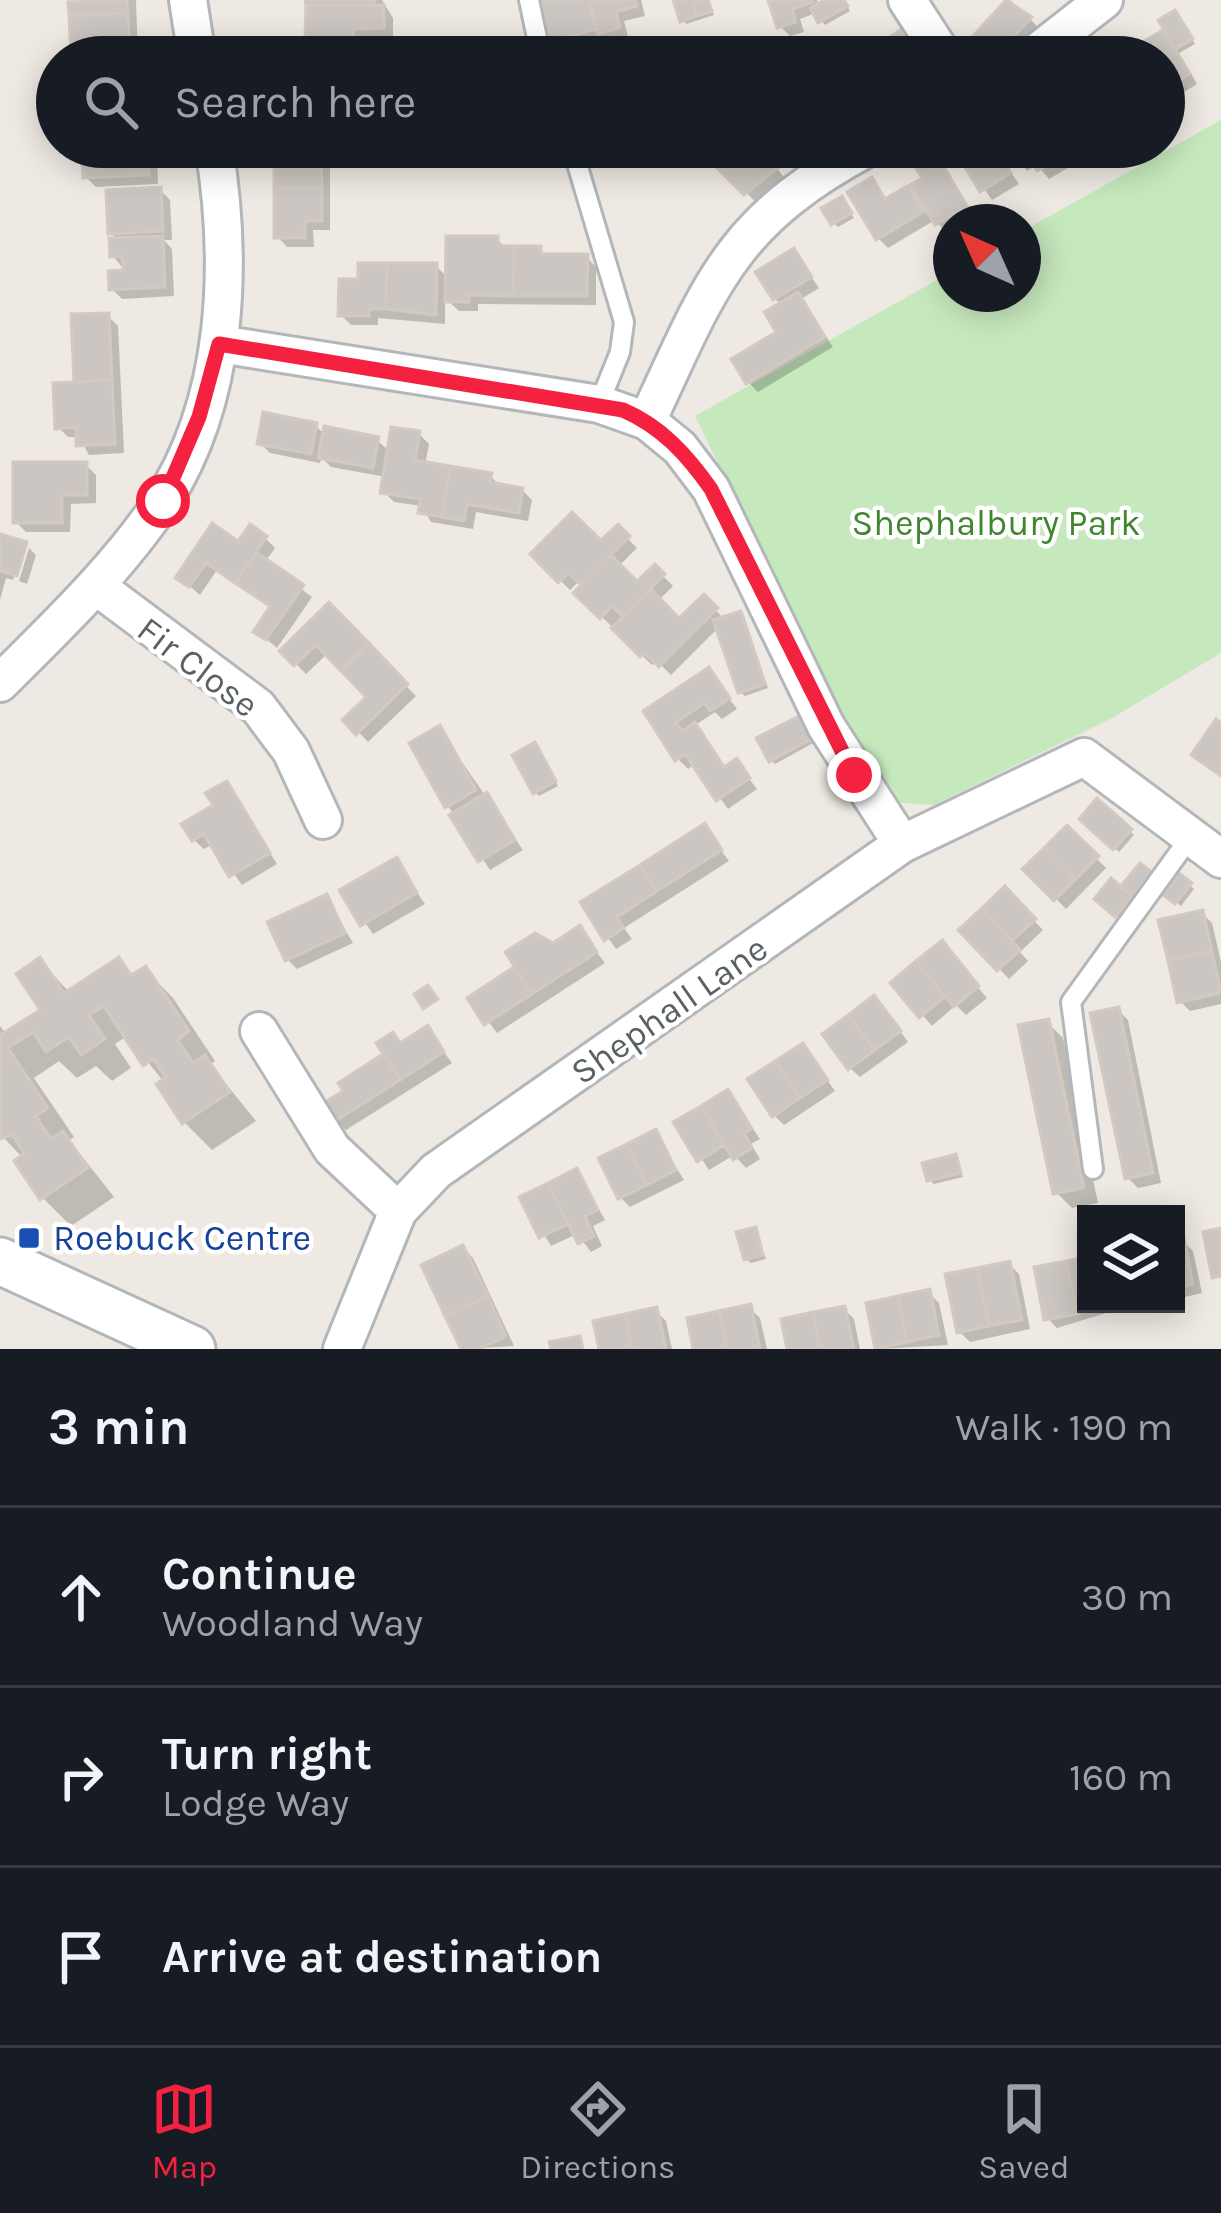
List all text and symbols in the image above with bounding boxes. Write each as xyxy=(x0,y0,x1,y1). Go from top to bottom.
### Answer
search box xyxy=(36,36,1185,168)
icon: search xyxy=(78,69,144,135)
text: Search here xyxy=(174,76,416,128)
north arrow xyxy=(933,204,1041,312)
route start xyxy=(136,474,190,528)
park label: Shephalbury Park xyxy=(851,502,1141,544)
street label: Fir Close xyxy=(129,608,267,726)
route end xyxy=(827,748,881,802)
street label: Shephall Lane xyxy=(563,927,775,1093)
map controls xyxy=(1077,1205,1185,1313)
button: layers xyxy=(1077,1205,1185,1313)
place label: Roebuck Centre xyxy=(53,1217,311,1259)
marker: Roebuck Centre xyxy=(16,1225,42,1251)
text: 3 min xyxy=(48,1397,190,1457)
text: Walk · 190 m xyxy=(955,1404,1173,1450)
text: Continue xyxy=(162,1548,357,1600)
icon: ahead xyxy=(48,1564,114,1630)
text: 30 m xyxy=(1081,1574,1173,1620)
text: Woodland Way xyxy=(162,1600,423,1646)
text: Turn right xyxy=(162,1728,372,1780)
icon: right xyxy=(48,1744,114,1810)
text: 160 m xyxy=(1069,1754,1173,1800)
text: Lodge Way xyxy=(162,1780,349,1826)
icon: arrive xyxy=(48,1924,114,1990)
text: Arrive at destination xyxy=(162,1931,602,1983)
tab: Map xyxy=(151,2076,217,2186)
tab: Directions xyxy=(520,2076,675,2186)
tab: Saved xyxy=(978,2076,1070,2186)

